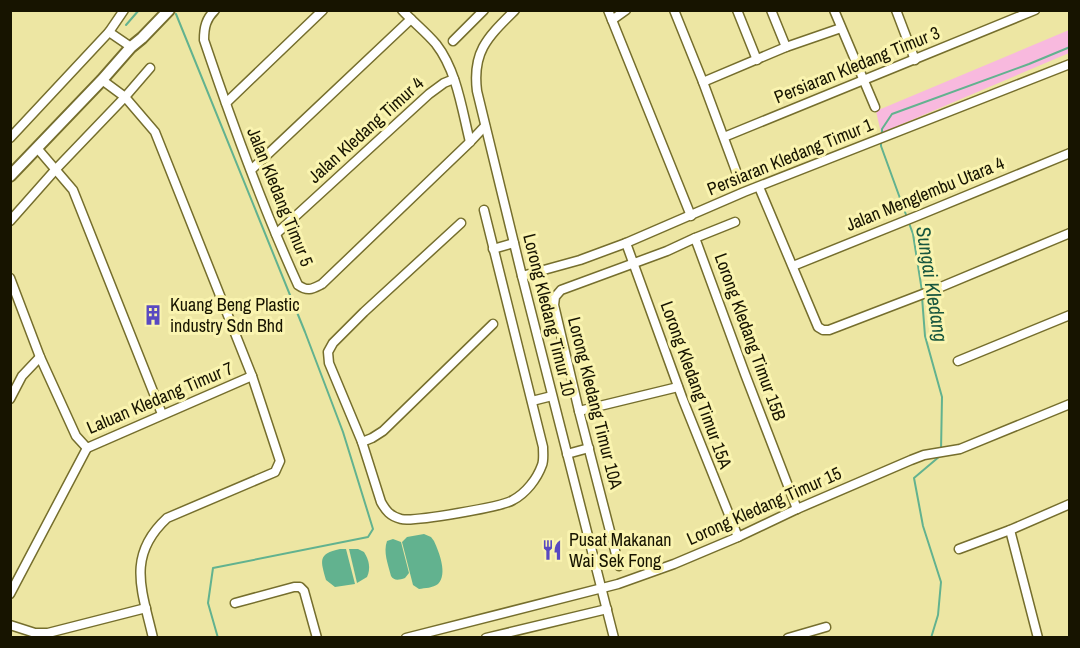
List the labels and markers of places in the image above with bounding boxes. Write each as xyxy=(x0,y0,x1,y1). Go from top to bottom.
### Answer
place label: Kuang Beng Plastic industry Sdn Bhd xyxy=(170,292,300,338)
building icon: Kuang Beng Plastic industry Sdn Bhd xyxy=(141,303,165,327)
place label: Pusat Makanan Wai Sek Fong xyxy=(569,527,672,573)
restaurant icon: Pusat Makanan Wai Sek Fong xyxy=(540,538,564,562)

